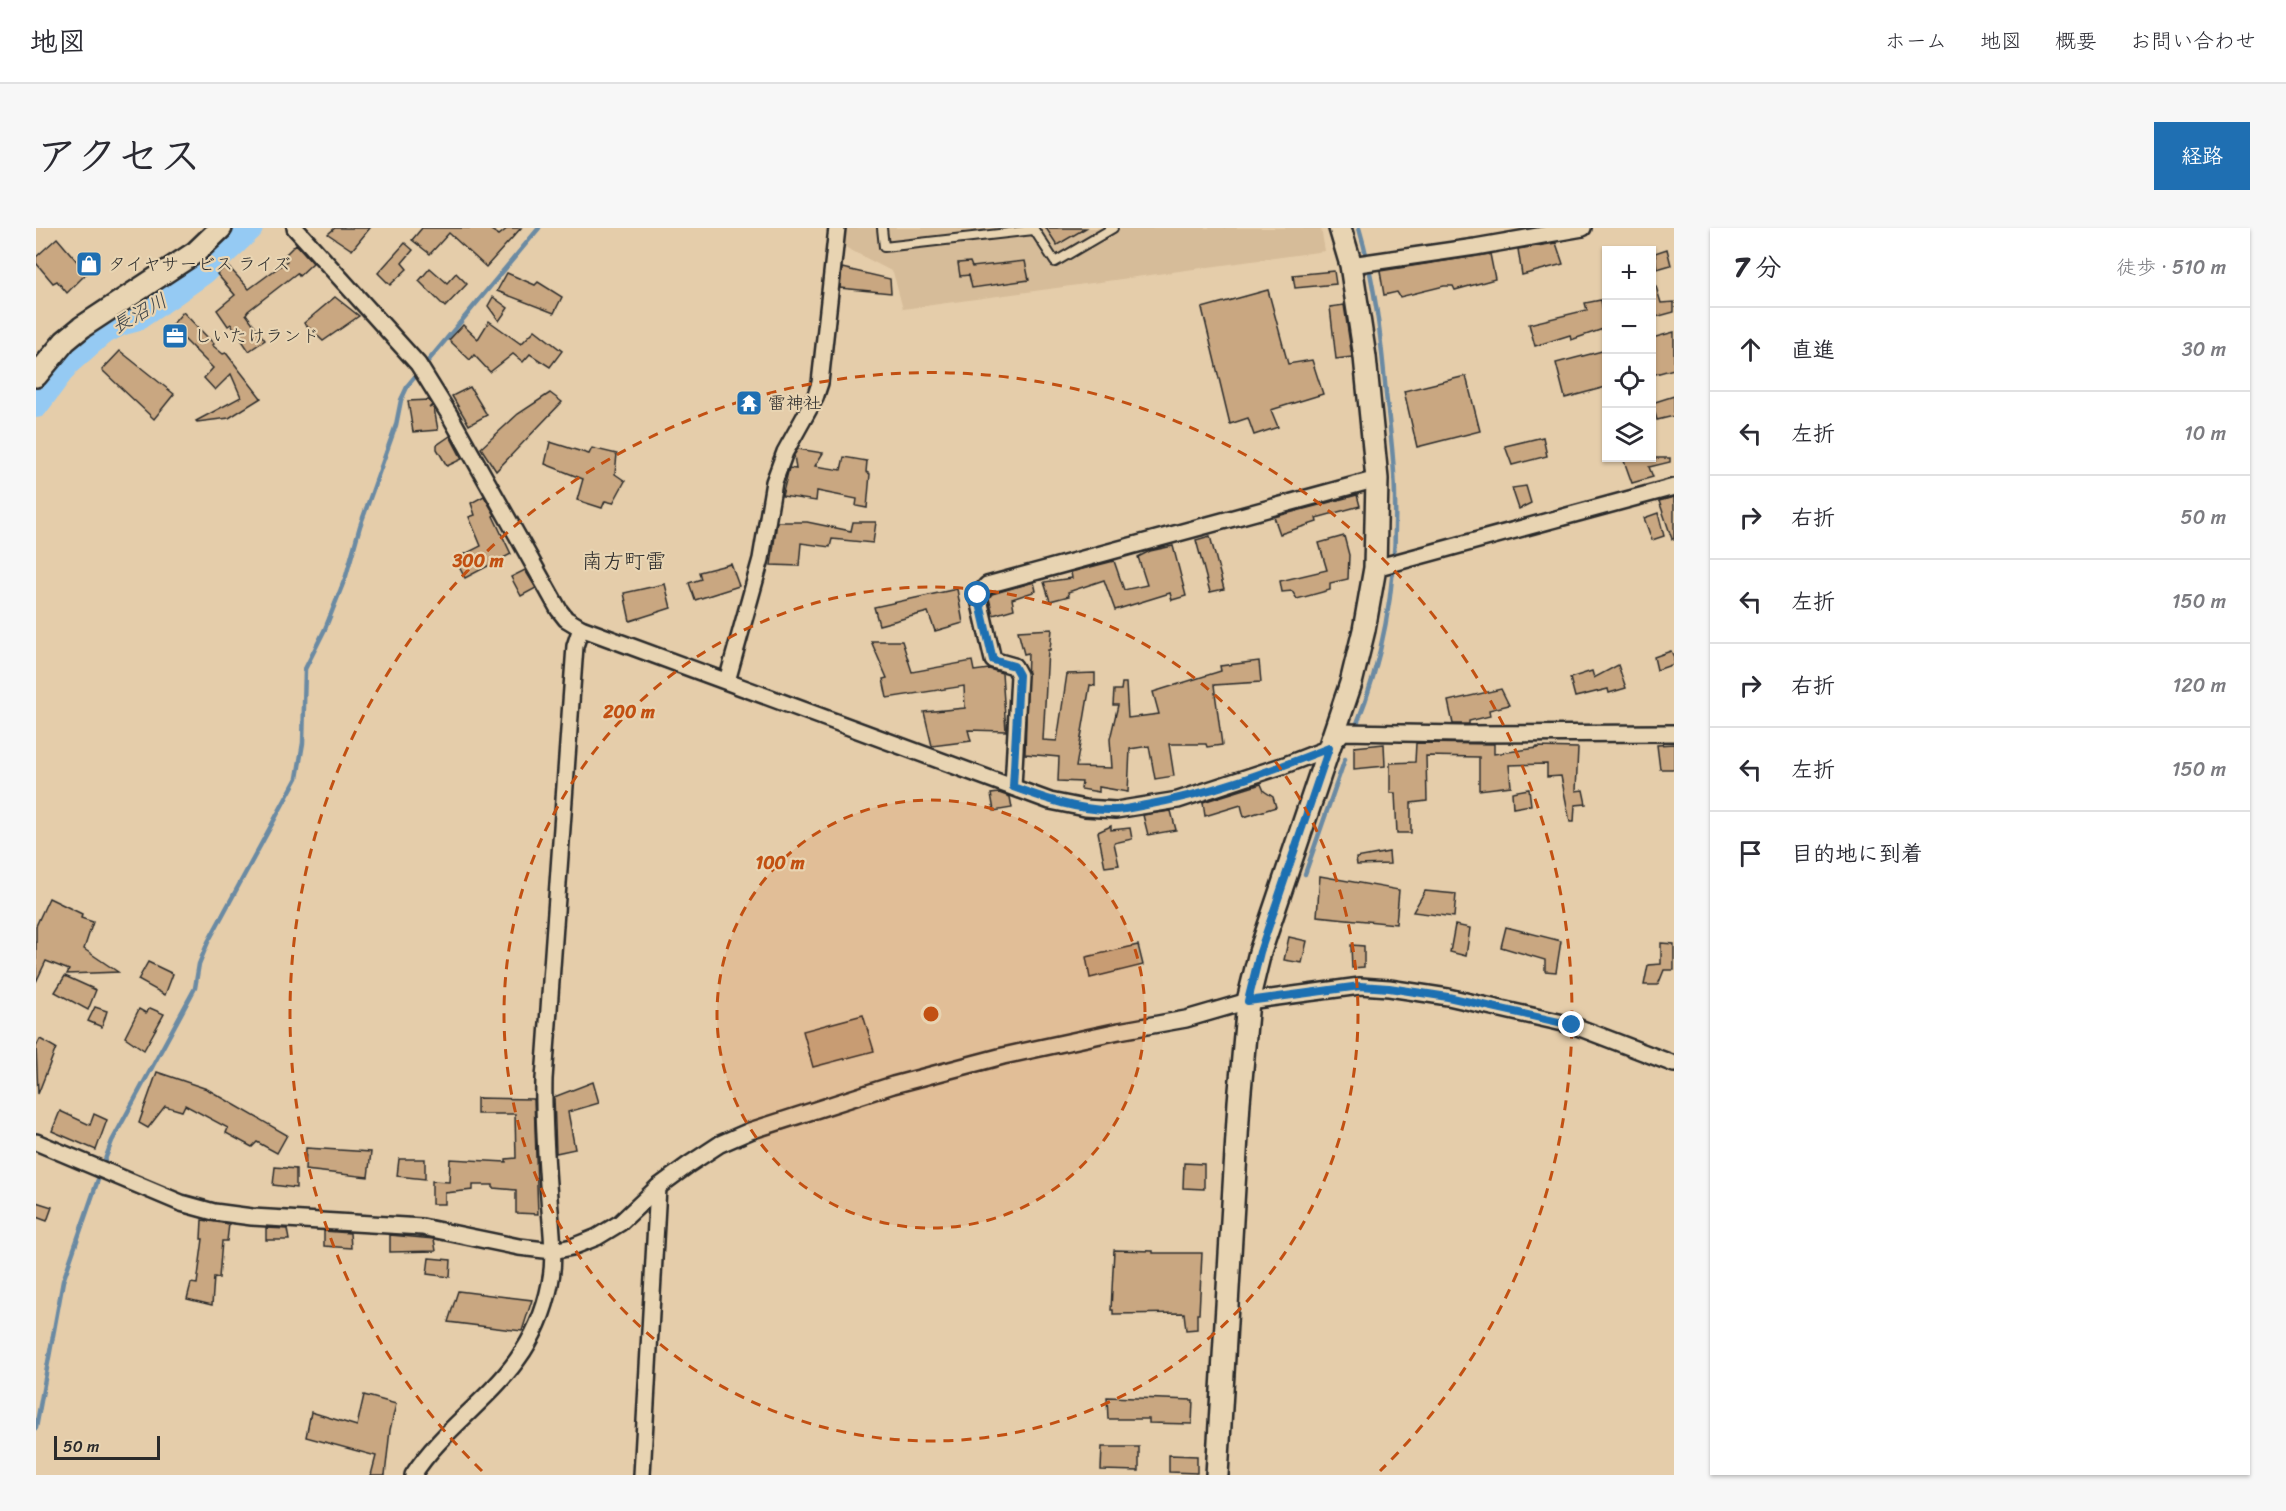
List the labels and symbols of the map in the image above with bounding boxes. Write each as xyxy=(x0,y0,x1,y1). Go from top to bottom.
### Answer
place label: タイヤサービス ライズ xyxy=(108,248,291,280)
shop icon: タイヤサービス ライズ xyxy=(74,249,104,279)
water label: 長沼川 xyxy=(105,284,174,343)
place label: しいたけランド xyxy=(194,320,319,352)
office icon: しいたけランド xyxy=(160,321,190,351)
place label: 雷神社 xyxy=(768,387,822,419)
temple icon: 雷神社 xyxy=(734,388,764,418)
district label: 南方町雷 xyxy=(582,542,666,580)
text: 300 m xyxy=(451,545,504,577)
route start xyxy=(964,581,990,607)
text: 200 m xyxy=(602,696,655,728)
text: 100 m xyxy=(756,847,805,879)
centre of rings xyxy=(921,1004,941,1024)
route end xyxy=(1558,1011,1584,1037)
scale bar xyxy=(54,1433,160,1460)

